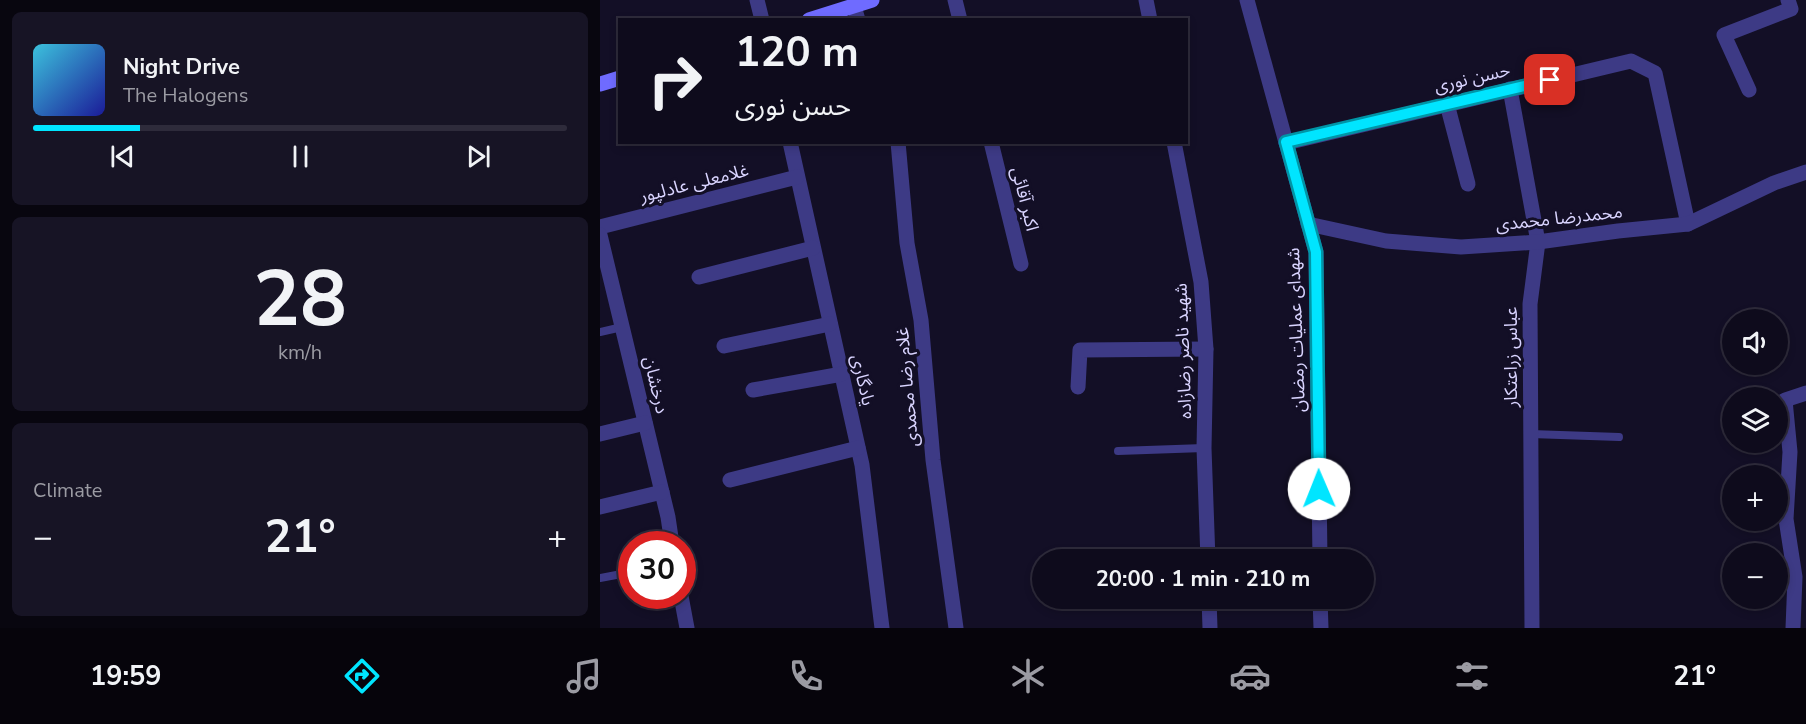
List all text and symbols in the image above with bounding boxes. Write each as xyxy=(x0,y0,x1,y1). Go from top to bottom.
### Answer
text: 120 m xyxy=(735,24,859,81)
icon: right xyxy=(636,42,714,120)
text: Night Drive xyxy=(123,52,240,82)
pin xyxy=(1524,54,1575,105)
street label: حسن نوری xyxy=(1432,58,1512,98)
icon: arrive xyxy=(1533,63,1566,96)
text: The Halogens xyxy=(123,82,248,109)
text: حسن نوری xyxy=(735,88,851,125)
icon: previous xyxy=(106,140,139,173)
icon: pause xyxy=(284,140,317,173)
icon: next xyxy=(462,140,495,173)
street label: غلامعلی عادلپور xyxy=(636,158,751,208)
street label: اکبر آقائی xyxy=(1005,164,1045,234)
street label: محمدرضا محمدی xyxy=(1494,199,1624,237)
text: 28 xyxy=(253,246,347,353)
street label: شهدای عملیات رمضان xyxy=(1281,247,1311,413)
street label: شهید ناصر رضازاده xyxy=(1169,283,1197,419)
street label: عباس زراعتکار xyxy=(1499,307,1523,408)
map controls xyxy=(1722,309,1788,609)
button: sound xyxy=(1722,309,1788,375)
street label: غلام رضا محمدی xyxy=(890,326,926,448)
text: km/h xyxy=(278,339,322,366)
street label: یادگاری xyxy=(845,352,881,408)
street label: درخشان xyxy=(638,354,674,416)
button: layers xyxy=(1722,387,1788,453)
position arrow xyxy=(1287,457,1351,521)
button: + xyxy=(1722,465,1788,531)
text: Climate xyxy=(33,477,102,504)
text: 21° xyxy=(264,507,336,568)
text: − xyxy=(33,515,53,560)
text: + xyxy=(547,515,567,560)
speed limit sign: 30 xyxy=(618,531,696,609)
button: − xyxy=(1722,543,1788,609)
text: 20:00 · 1 min · 210 m xyxy=(1096,564,1310,594)
icon: directions xyxy=(341,655,383,697)
icon: music xyxy=(563,655,605,697)
icon: phone xyxy=(785,655,827,697)
icon: climate xyxy=(1007,655,1049,697)
icon: car xyxy=(1229,655,1271,697)
icon: filters xyxy=(1451,655,1493,697)
text: 19:59 xyxy=(90,658,161,695)
text: 21° xyxy=(1673,658,1716,695)

